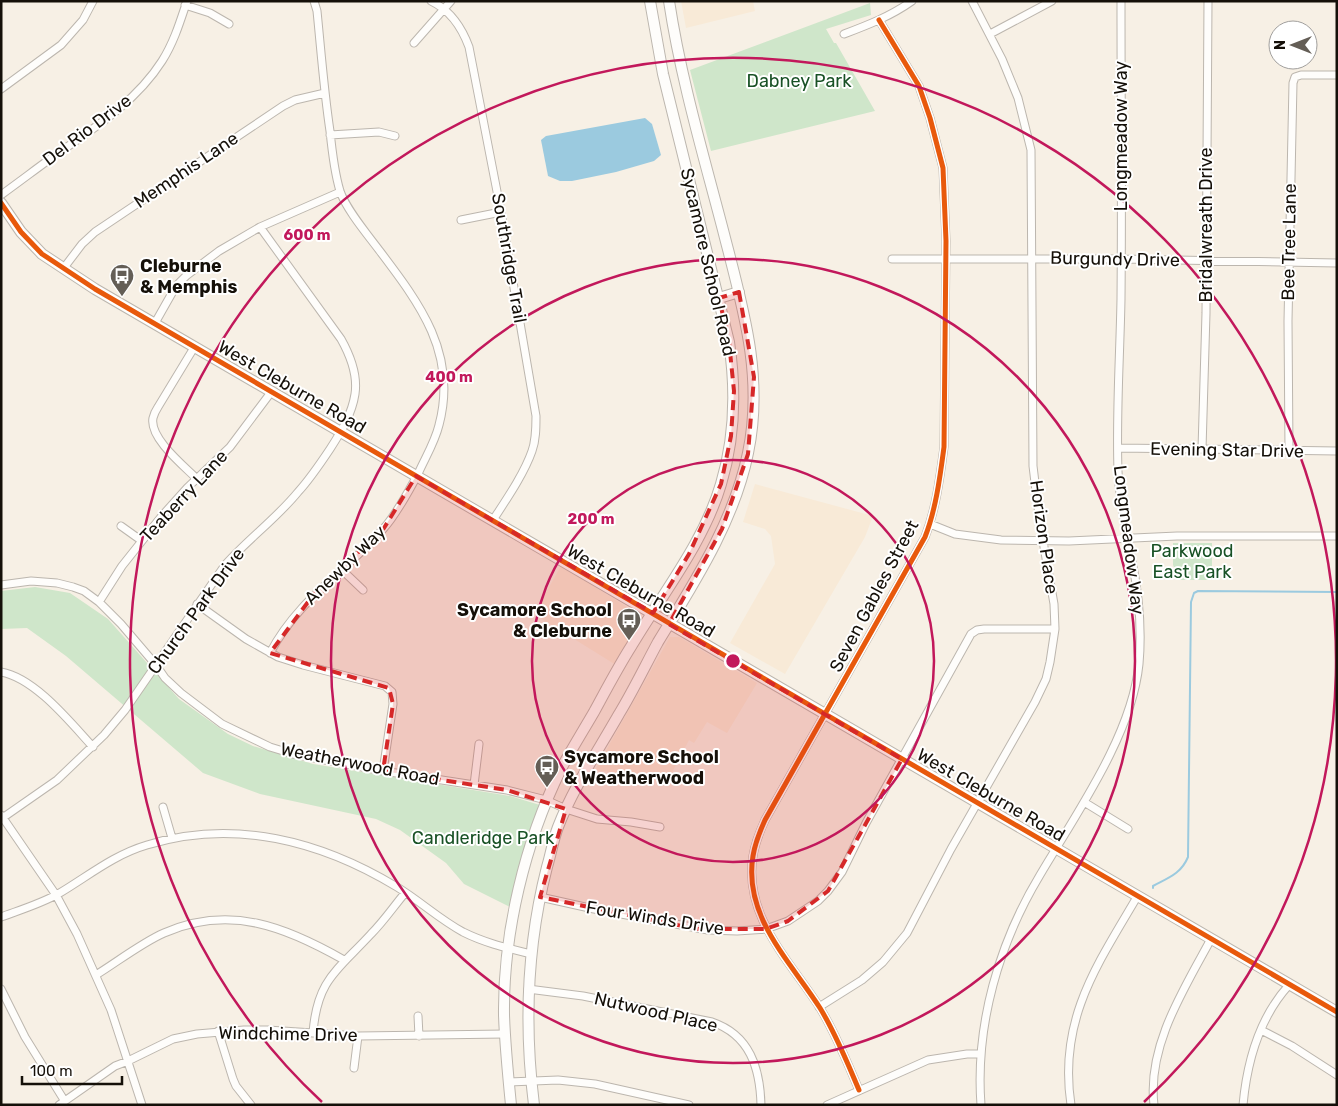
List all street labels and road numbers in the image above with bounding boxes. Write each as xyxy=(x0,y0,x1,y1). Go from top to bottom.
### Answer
street label: Longmeadow Way xyxy=(1110,61,1132,211)
street label: Del Rio Drive xyxy=(38,89,136,171)
street label: Memphis Lane xyxy=(130,127,242,213)
street label: Bridalwreath Drive xyxy=(1195,148,1217,303)
street label: Sycamore School Road xyxy=(676,166,740,358)
street label: Bee Tree Lane xyxy=(1277,183,1301,301)
street label: Southridge Trail xyxy=(487,191,531,325)
street label: Burgundy Drive xyxy=(1050,247,1180,271)
street label: West Cleburne Road xyxy=(214,336,370,438)
street label: Evening Star Drive xyxy=(1150,438,1304,462)
street label: Teaberry Lane xyxy=(136,445,232,547)
street label: Longmeadow Way xyxy=(1109,464,1149,616)
street label: Horizon Place xyxy=(1025,479,1063,595)
street label: Seven Gables Street xyxy=(825,516,923,676)
street label: Anewby Way xyxy=(300,521,390,609)
street label: West Cleburne Road xyxy=(563,540,719,642)
street label: Church Park Drive xyxy=(143,544,249,678)
street label: Weatherwood Road xyxy=(279,738,441,790)
street label: West Cleburne Road xyxy=(913,744,1069,846)
street label: Four Winds Drive xyxy=(584,896,726,940)
street label: Nutwood Place xyxy=(592,987,720,1037)
street label: Windchime Drive xyxy=(218,1022,358,1046)

